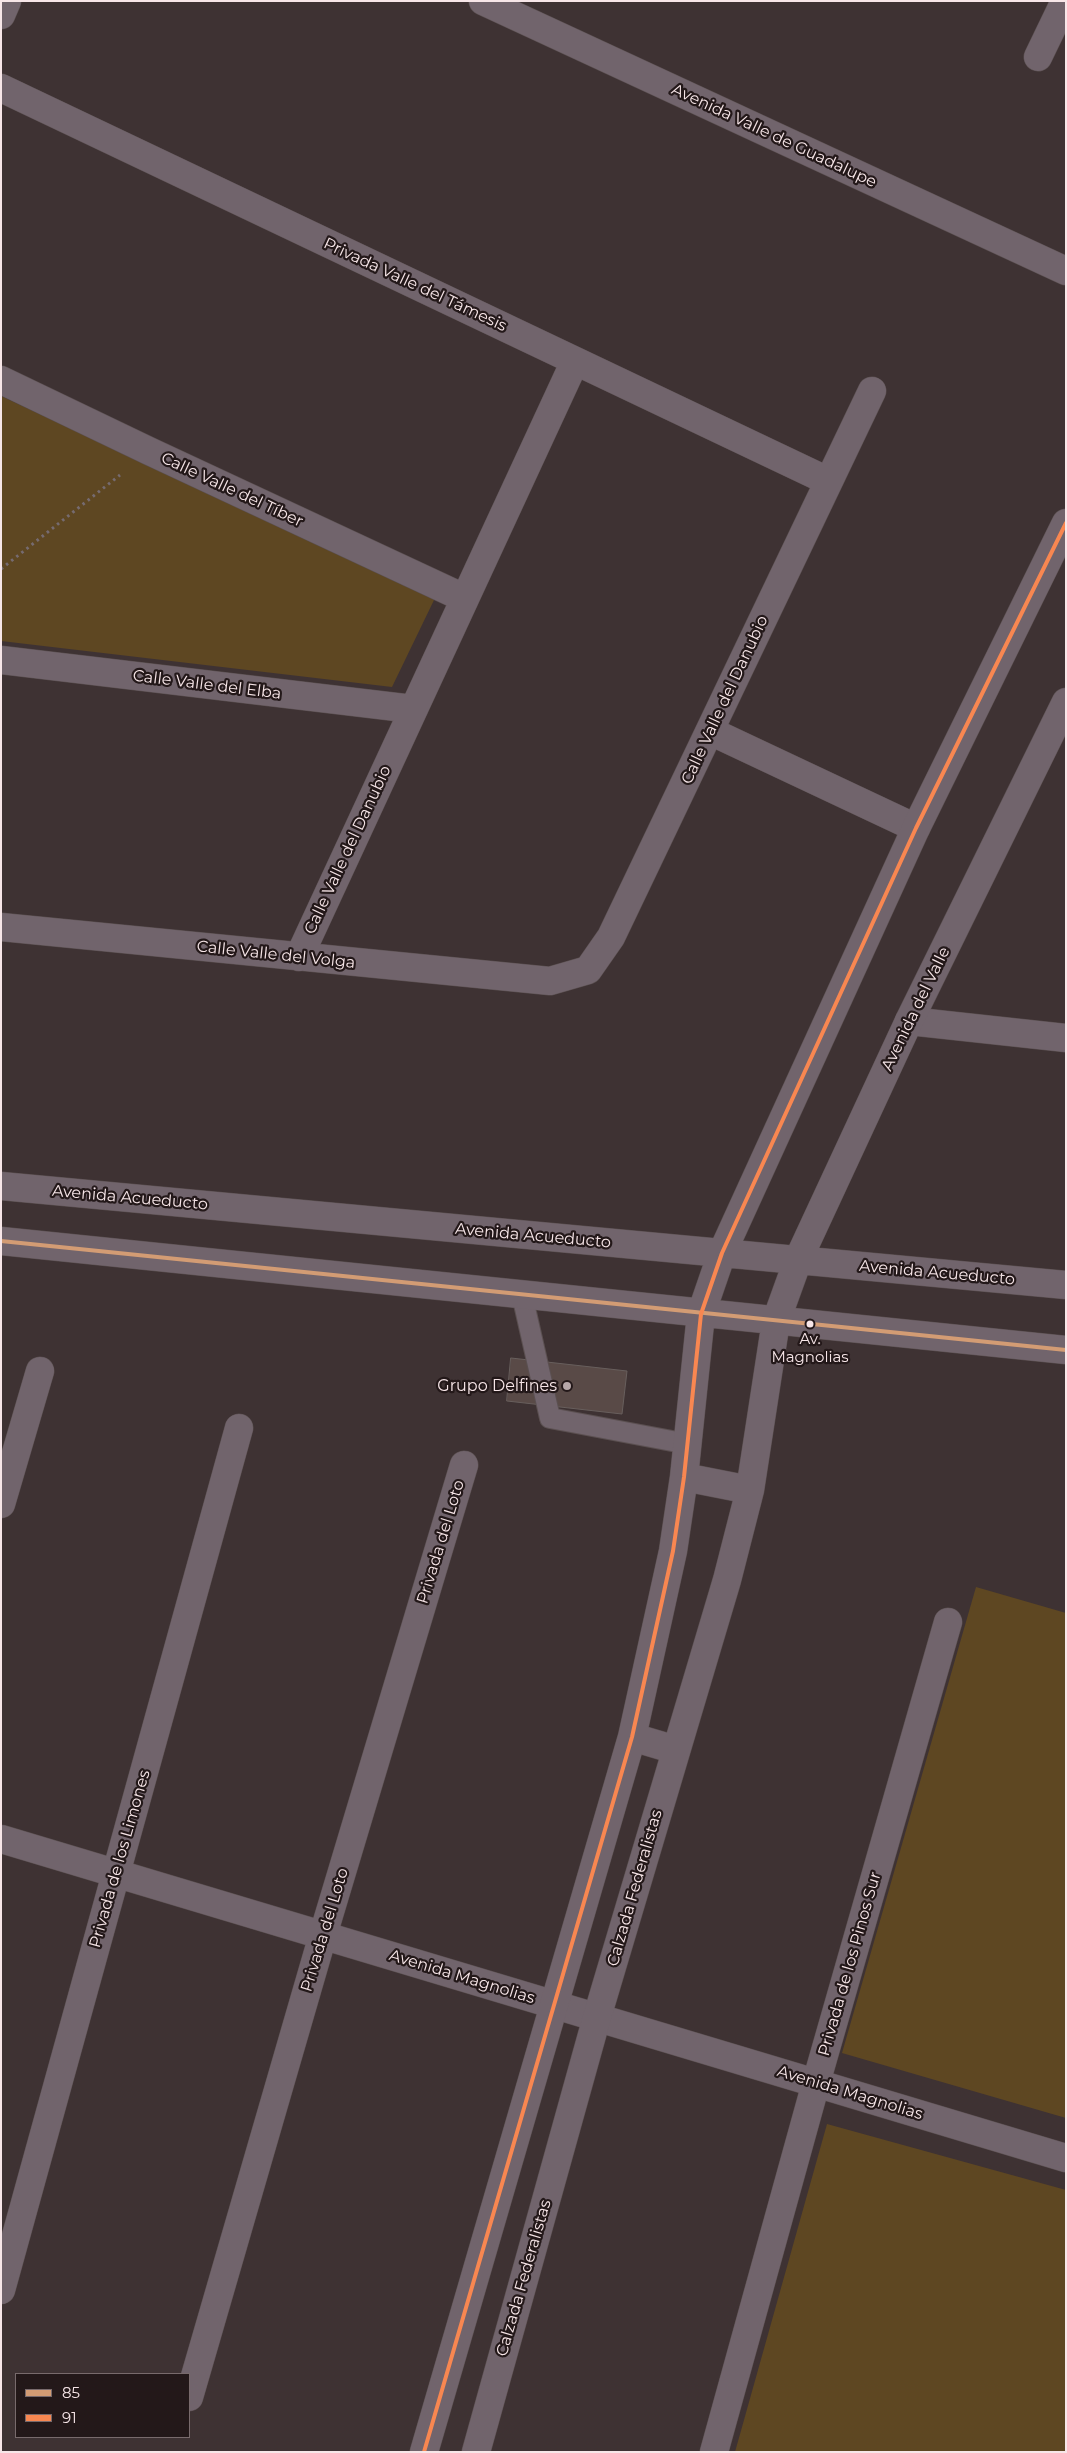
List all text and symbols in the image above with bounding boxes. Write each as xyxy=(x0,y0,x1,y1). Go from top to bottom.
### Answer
street label: Avenida Valle de Guadalupe xyxy=(668,80,880,192)
street label: Privada Valle del Támesis xyxy=(320,234,510,336)
street label: Calle Valle del Tíber xyxy=(158,449,306,531)
street label: Calle Valle del Danubio xyxy=(677,613,773,787)
street label: Calle Valle del Elba xyxy=(132,666,282,704)
street label: Calle Valle del Danubio xyxy=(300,763,396,937)
street label: Calle Valle del Volga xyxy=(196,937,356,973)
street label: Avenida del Valle xyxy=(878,944,954,1074)
street label: Avenida Acueducto xyxy=(51,1182,209,1214)
street label: Avenida Acueducto xyxy=(454,1220,612,1252)
street label: Avenida Acueducto xyxy=(858,1257,1016,1289)
marker: Av. Magnolias xyxy=(805,1319,815,1329)
place label: Av. Magnolias xyxy=(771,1331,849,1366)
place label: Grupo Delfines xyxy=(437,1376,557,1396)
marker: Grupo Delfines xyxy=(561,1380,573,1392)
street label: Privada del Loto xyxy=(413,1478,469,1606)
street label: Privada de los Limones xyxy=(85,1768,155,1950)
street label: Calzada Federalistas xyxy=(603,1807,667,1969)
street label: Privada del Loto xyxy=(297,1866,353,1994)
street label: Privada de los Pinos Sur xyxy=(814,1870,886,2058)
street label: Avenida Magnolias xyxy=(387,1946,537,2008)
street label: Avenida Magnolias xyxy=(775,2062,925,2124)
street label: Calzada Federalistas xyxy=(492,2197,556,2359)
legend xyxy=(15,2373,190,2438)
text: 85 xyxy=(62,2383,80,2402)
text: 91 xyxy=(62,2408,77,2427)

